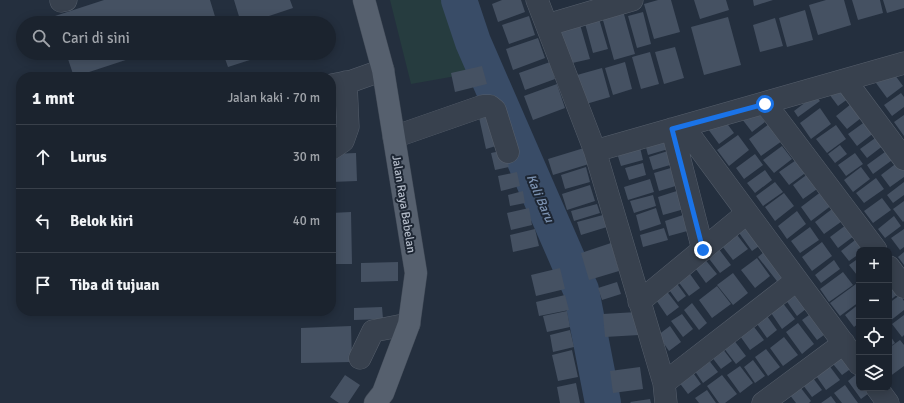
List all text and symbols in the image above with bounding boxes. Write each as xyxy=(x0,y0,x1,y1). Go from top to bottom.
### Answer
search box xyxy=(16,16,336,60)
icon: search xyxy=(30,27,52,49)
text: Cari di sini xyxy=(62,29,130,47)
text: 1 mnt xyxy=(32,88,74,109)
text: Jalan kaki · 70 m xyxy=(228,90,320,106)
route start xyxy=(756,95,774,113)
icon: ahead xyxy=(32,146,54,168)
text: Lurus xyxy=(70,148,107,166)
text: 30 m xyxy=(293,149,320,165)
street label: Jalan Raya Babelan xyxy=(388,154,419,254)
water label: Kali Baru xyxy=(523,172,558,226)
icon: left xyxy=(32,210,54,232)
text: Belok kiri xyxy=(70,212,133,230)
text: 40 m xyxy=(293,213,320,229)
route end xyxy=(694,241,712,259)
map controls xyxy=(856,247,892,391)
button: + xyxy=(856,247,892,283)
icon: arrive xyxy=(32,274,54,296)
text: Tiba di tujuan xyxy=(70,276,160,294)
button: − xyxy=(856,283,892,319)
button: locate xyxy=(856,319,892,355)
button: layers xyxy=(856,355,892,391)

